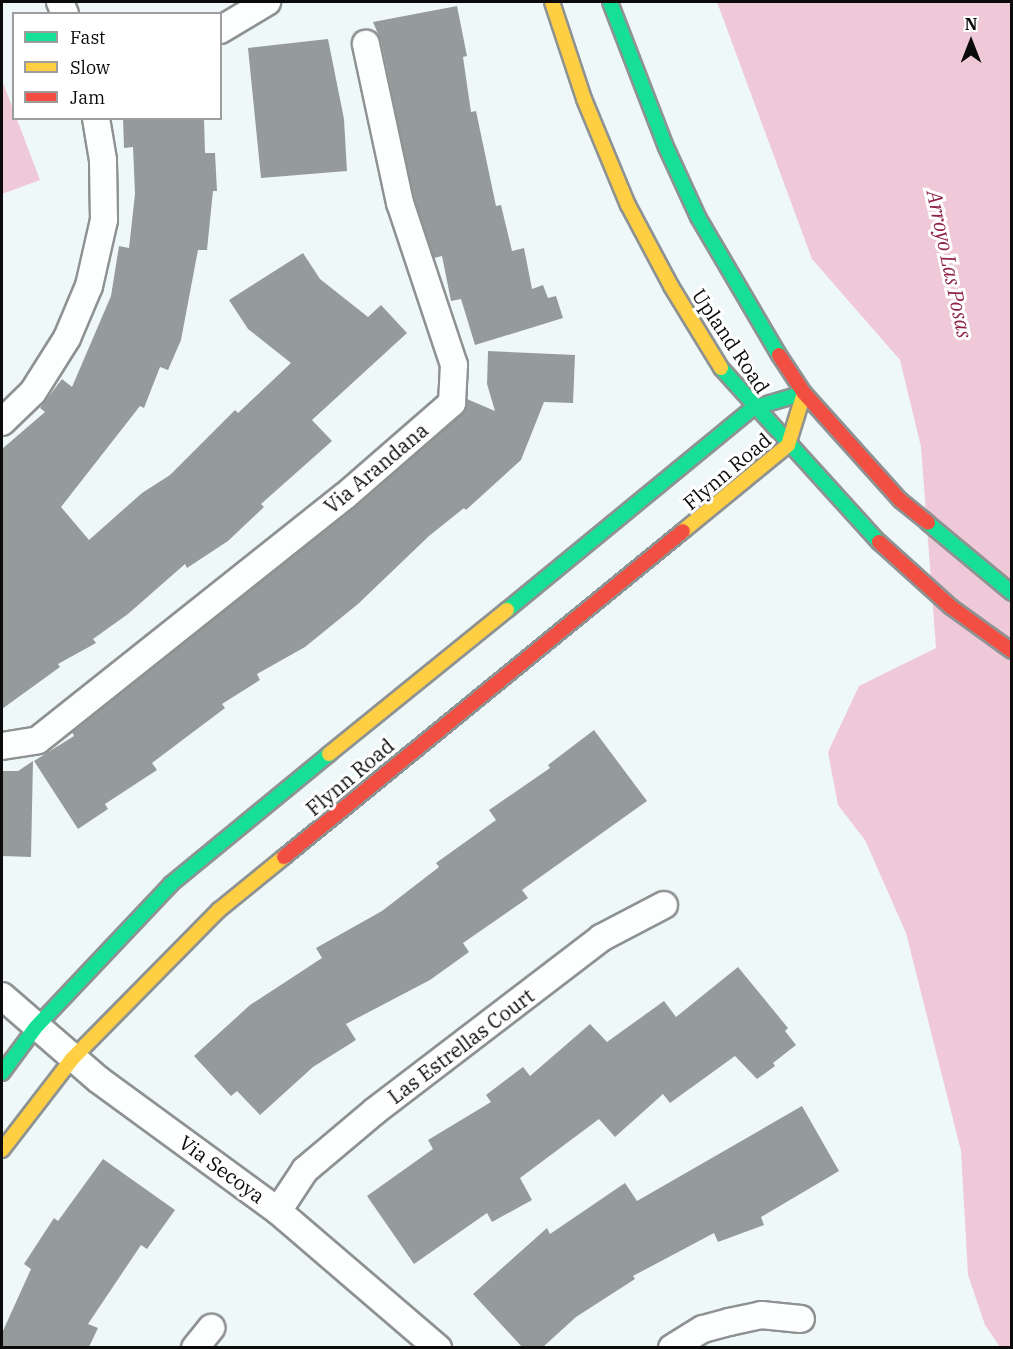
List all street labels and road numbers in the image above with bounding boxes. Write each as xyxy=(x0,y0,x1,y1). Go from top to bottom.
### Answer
street label: Upland Road xyxy=(687,284,775,398)
street label: Via Arandana xyxy=(319,418,433,518)
street label: Flynn Road xyxy=(678,427,776,515)
street label: Flynn Road xyxy=(301,733,399,821)
street label: Las Estrellas Court xyxy=(383,983,539,1109)
street label: Via Secoya xyxy=(175,1130,269,1208)

